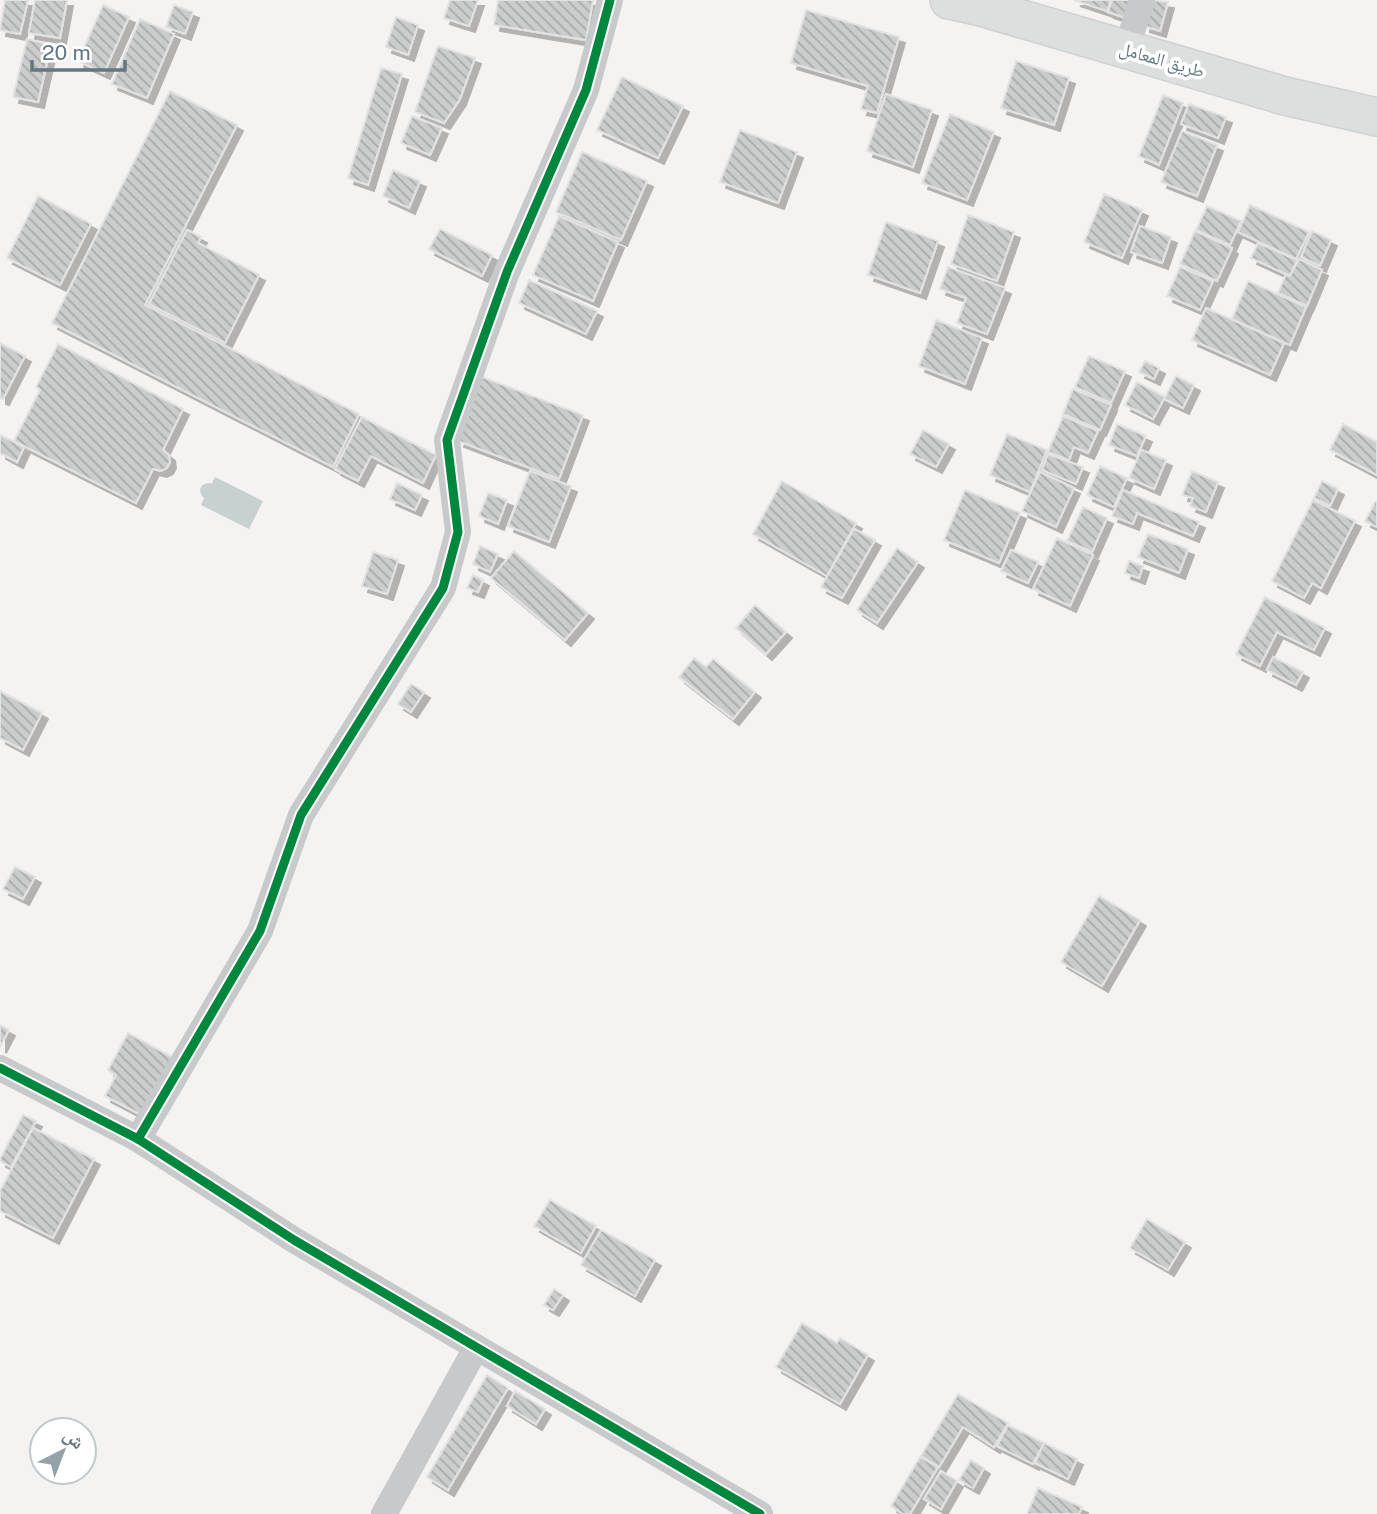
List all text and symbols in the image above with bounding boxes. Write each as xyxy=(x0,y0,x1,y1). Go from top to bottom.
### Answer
scale bar xyxy=(32,28,124,72)
street label: طريق المعامل xyxy=(1117,37,1207,83)
text: 20 m xyxy=(42,40,91,65)
north arrow xyxy=(28,1416,98,1486)
text: ش xyxy=(59,1423,89,1454)

